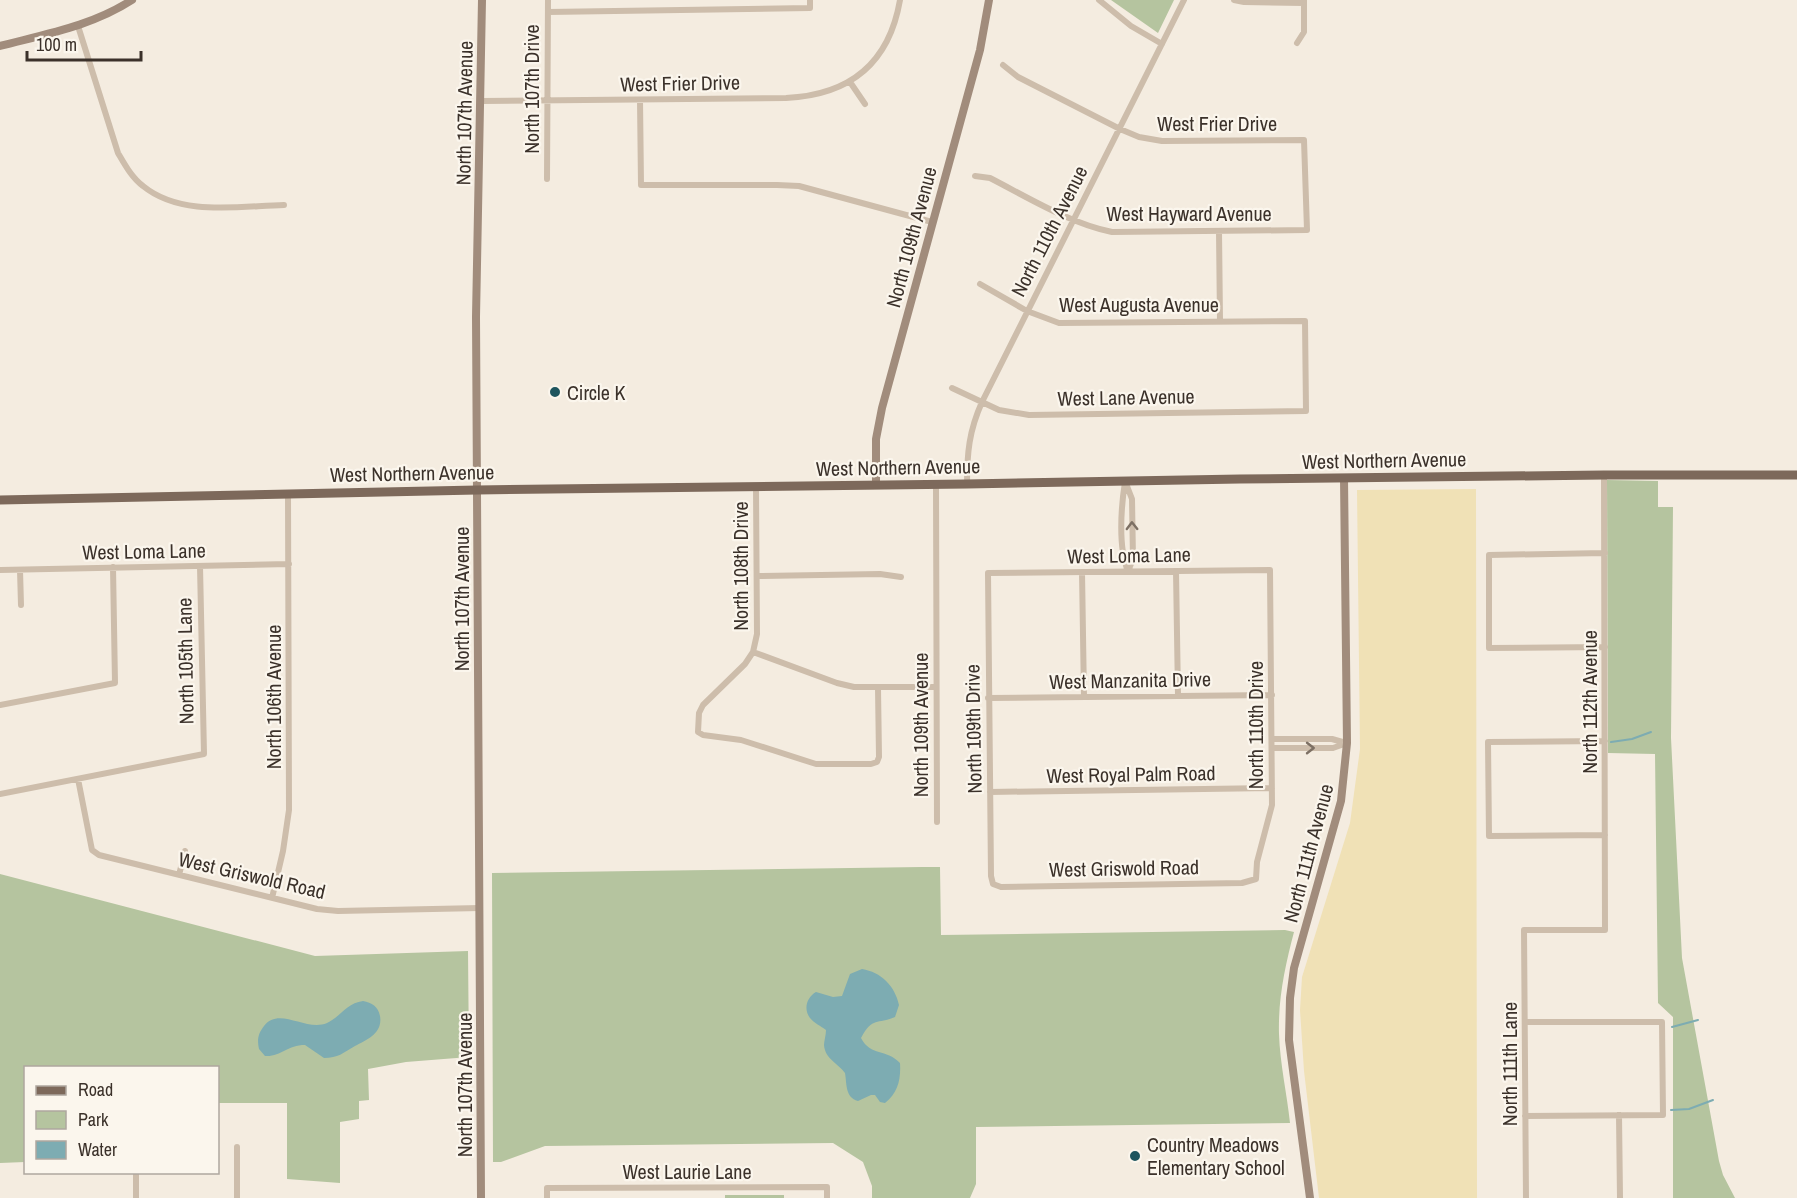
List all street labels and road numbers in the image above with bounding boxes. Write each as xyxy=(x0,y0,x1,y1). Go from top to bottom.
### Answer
street label: North 107th Drive xyxy=(518,24,545,154)
street label: North 107th Avenue xyxy=(449,40,479,186)
street label: West Frier Drive xyxy=(620,68,740,98)
street label: West Frier Drive xyxy=(1157,110,1277,137)
street label: North 110th Avenue xyxy=(1004,161,1094,301)
street label: North 109th Avenue xyxy=(879,164,943,310)
street label: West Hayward Avenue xyxy=(1106,200,1272,227)
street label: West Augusta Avenue xyxy=(1059,291,1219,318)
street label: West Lane Avenue xyxy=(1057,382,1195,412)
street label: West Northern Avenue xyxy=(1302,445,1466,475)
street label: West Northern Avenue xyxy=(816,452,980,482)
street label: West Northern Avenue xyxy=(330,458,494,488)
street label: North 108th Drive xyxy=(727,501,754,631)
street label: North 107th Avenue xyxy=(448,527,475,671)
street label: West Loma Lane xyxy=(82,536,206,566)
street label: West Loma Lane xyxy=(1067,540,1191,570)
street label: North 105th Lane xyxy=(170,597,200,725)
street label: North 106th Avenue xyxy=(260,625,287,769)
street label: North 112th Avenue xyxy=(1576,630,1603,774)
street label: North 109th Avenue xyxy=(907,653,934,797)
street label: North 110th Drive xyxy=(1242,661,1269,789)
street label: North 109th Drive xyxy=(958,664,988,794)
street label: West Manzanita Drive xyxy=(1049,665,1211,695)
street label: West Royal Palm Road xyxy=(1046,759,1216,789)
street label: North 111th Avenue xyxy=(1277,781,1339,925)
street label: West Griswold Road xyxy=(176,845,328,905)
street label: West Griswold Road xyxy=(1049,853,1199,883)
street label: North 111th Lane xyxy=(1496,1002,1523,1126)
street label: North 107th Avenue xyxy=(451,1013,478,1157)
street label: West Laurie Lane xyxy=(622,1158,752,1185)

